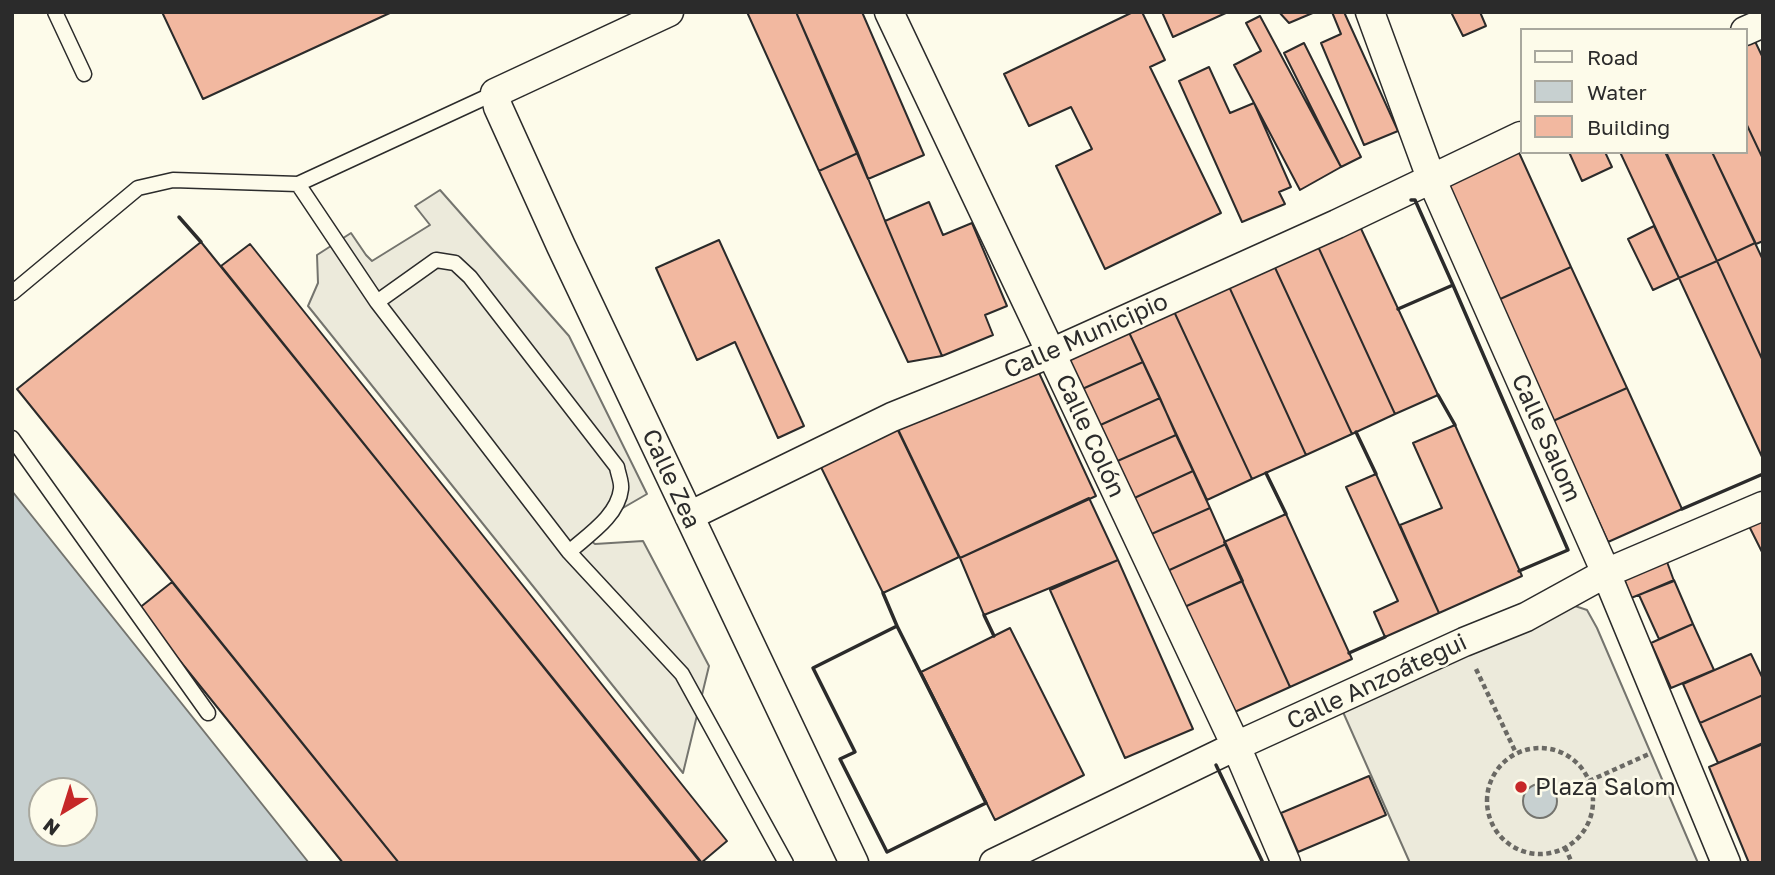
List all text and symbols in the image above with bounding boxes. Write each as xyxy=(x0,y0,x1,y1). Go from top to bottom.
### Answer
legend xyxy=(1520,28,1747,154)
text: Road xyxy=(1587,44,1638,70)
text: Water xyxy=(1587,79,1647,105)
text: Building xyxy=(1587,114,1670,140)
street label: Calle Municipio xyxy=(1000,287,1172,385)
street label: Calle Colón xyxy=(1049,370,1131,502)
street label: Calle Salom xyxy=(1505,370,1587,506)
street label: Calle Zea xyxy=(635,425,707,533)
street label: Calle Anzoátegui xyxy=(1283,628,1471,736)
place label: Plaza Salom xyxy=(1535,773,1676,801)
north arrow xyxy=(28,777,98,847)
marker: Plaza Salom xyxy=(1513,779,1529,795)
text: N xyxy=(38,814,64,841)

